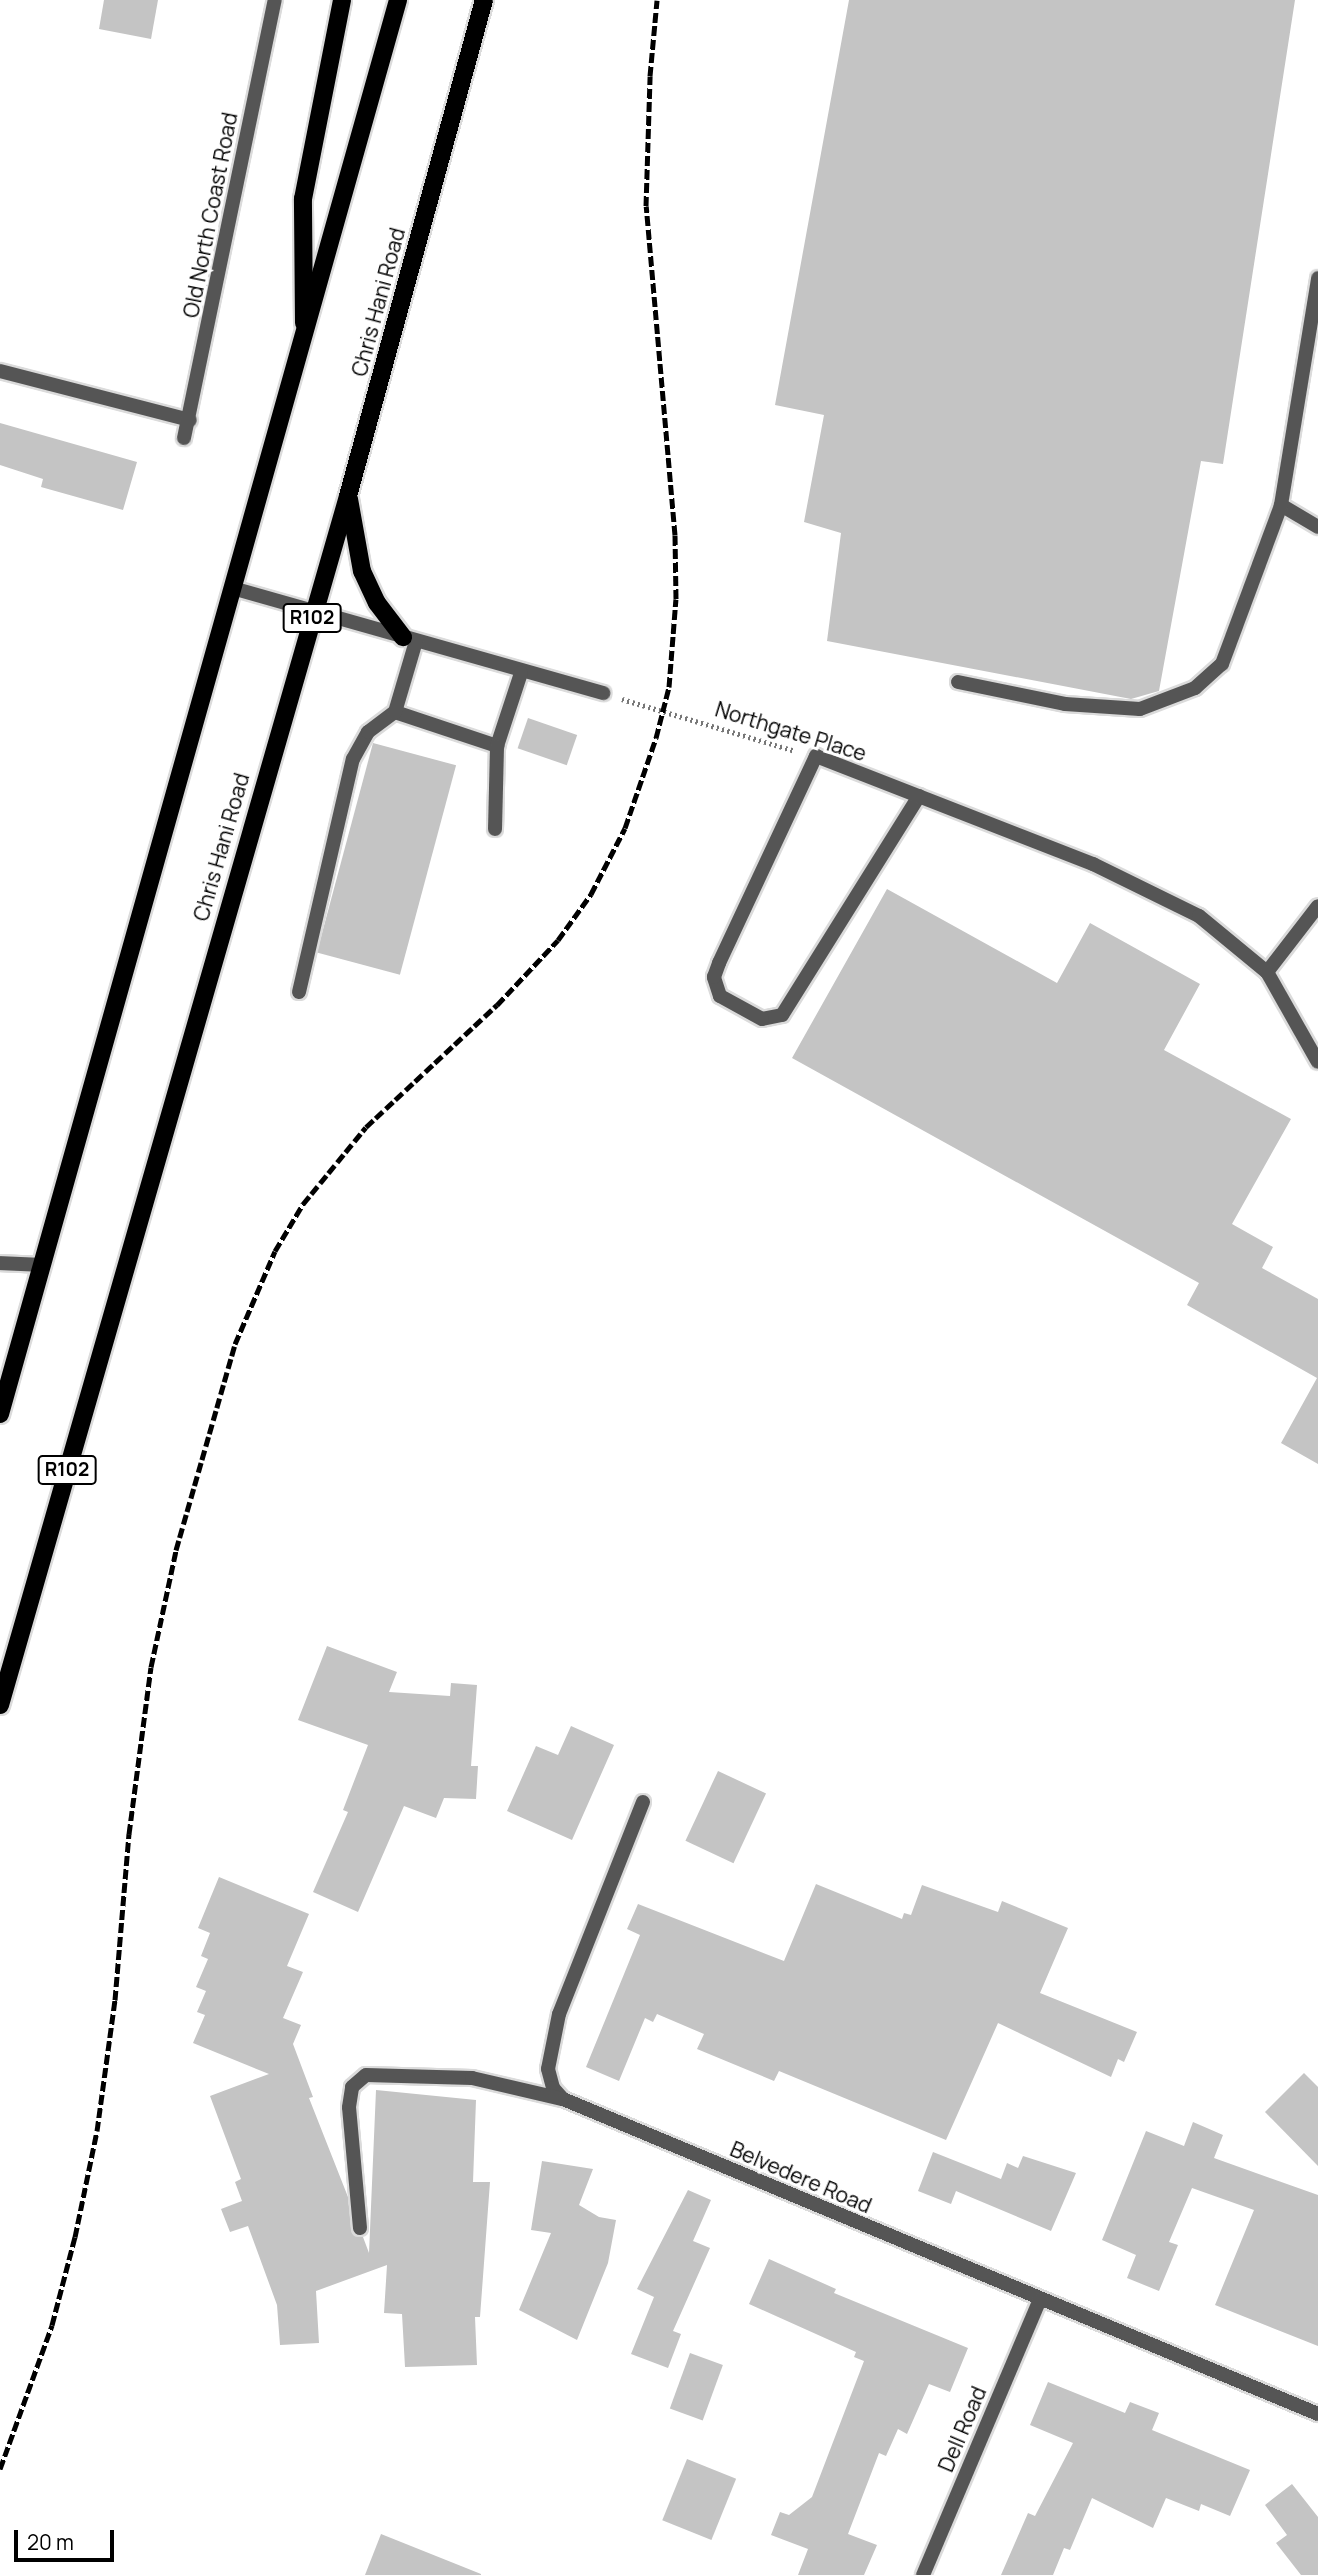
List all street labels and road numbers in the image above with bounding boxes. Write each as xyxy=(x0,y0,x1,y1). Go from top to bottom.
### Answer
street label: Old North Coast Road xyxy=(178,110,242,320)
street label: Chris Hani Road xyxy=(346,225,410,379)
road number: R102 xyxy=(282,603,342,634)
street label: Northgate Place xyxy=(712,696,870,766)
street label: Chris Hani Road xyxy=(188,770,254,924)
road number: R102 xyxy=(37,1454,97,1486)
street label: Belvedere Road xyxy=(727,2136,875,2218)
street label: Dell Road xyxy=(933,2383,991,2475)

